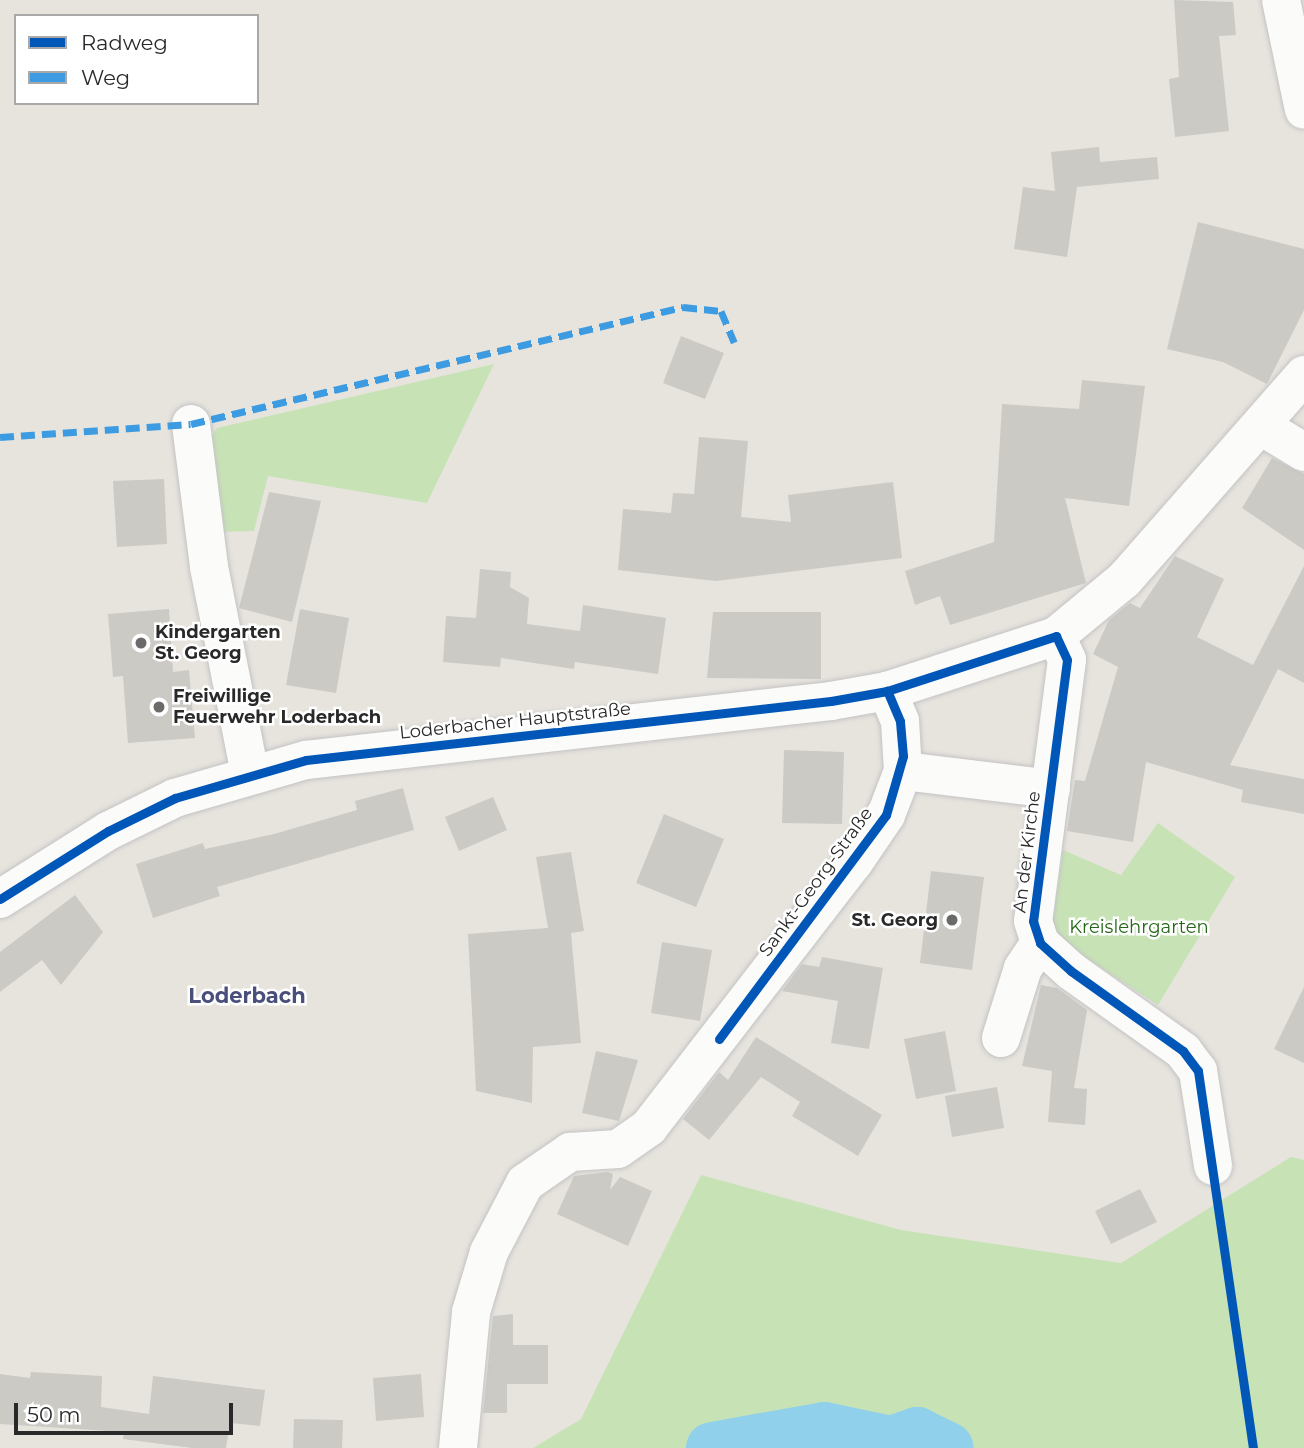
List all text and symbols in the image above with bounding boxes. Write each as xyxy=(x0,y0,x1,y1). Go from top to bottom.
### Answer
legend xyxy=(14,14,259,105)
text: Radweg xyxy=(81,30,168,55)
text: Weg xyxy=(81,65,130,90)
place label: Kindergarten St. Georg xyxy=(155,622,281,664)
marker: Kindergarten St. Georg xyxy=(133,635,149,651)
place label: Freiwillige Feuerwehr Loderbach xyxy=(173,686,381,728)
street label: Loderbacher Hauptstraße xyxy=(398,698,632,744)
marker: Freiwillige Feuerwehr Loderbach xyxy=(151,699,167,715)
street label: An der Kirche xyxy=(1009,790,1045,914)
street label: Sankt-Georg-Straße xyxy=(755,803,877,961)
place label: St. Georg xyxy=(851,909,938,931)
marker: St. Georg xyxy=(944,912,960,928)
park label: Kreislehrgarten xyxy=(1069,916,1209,938)
district label: Loderbach xyxy=(188,983,306,1009)
scale bar xyxy=(18,1388,236,1432)
text: 50 m xyxy=(27,1402,81,1427)

